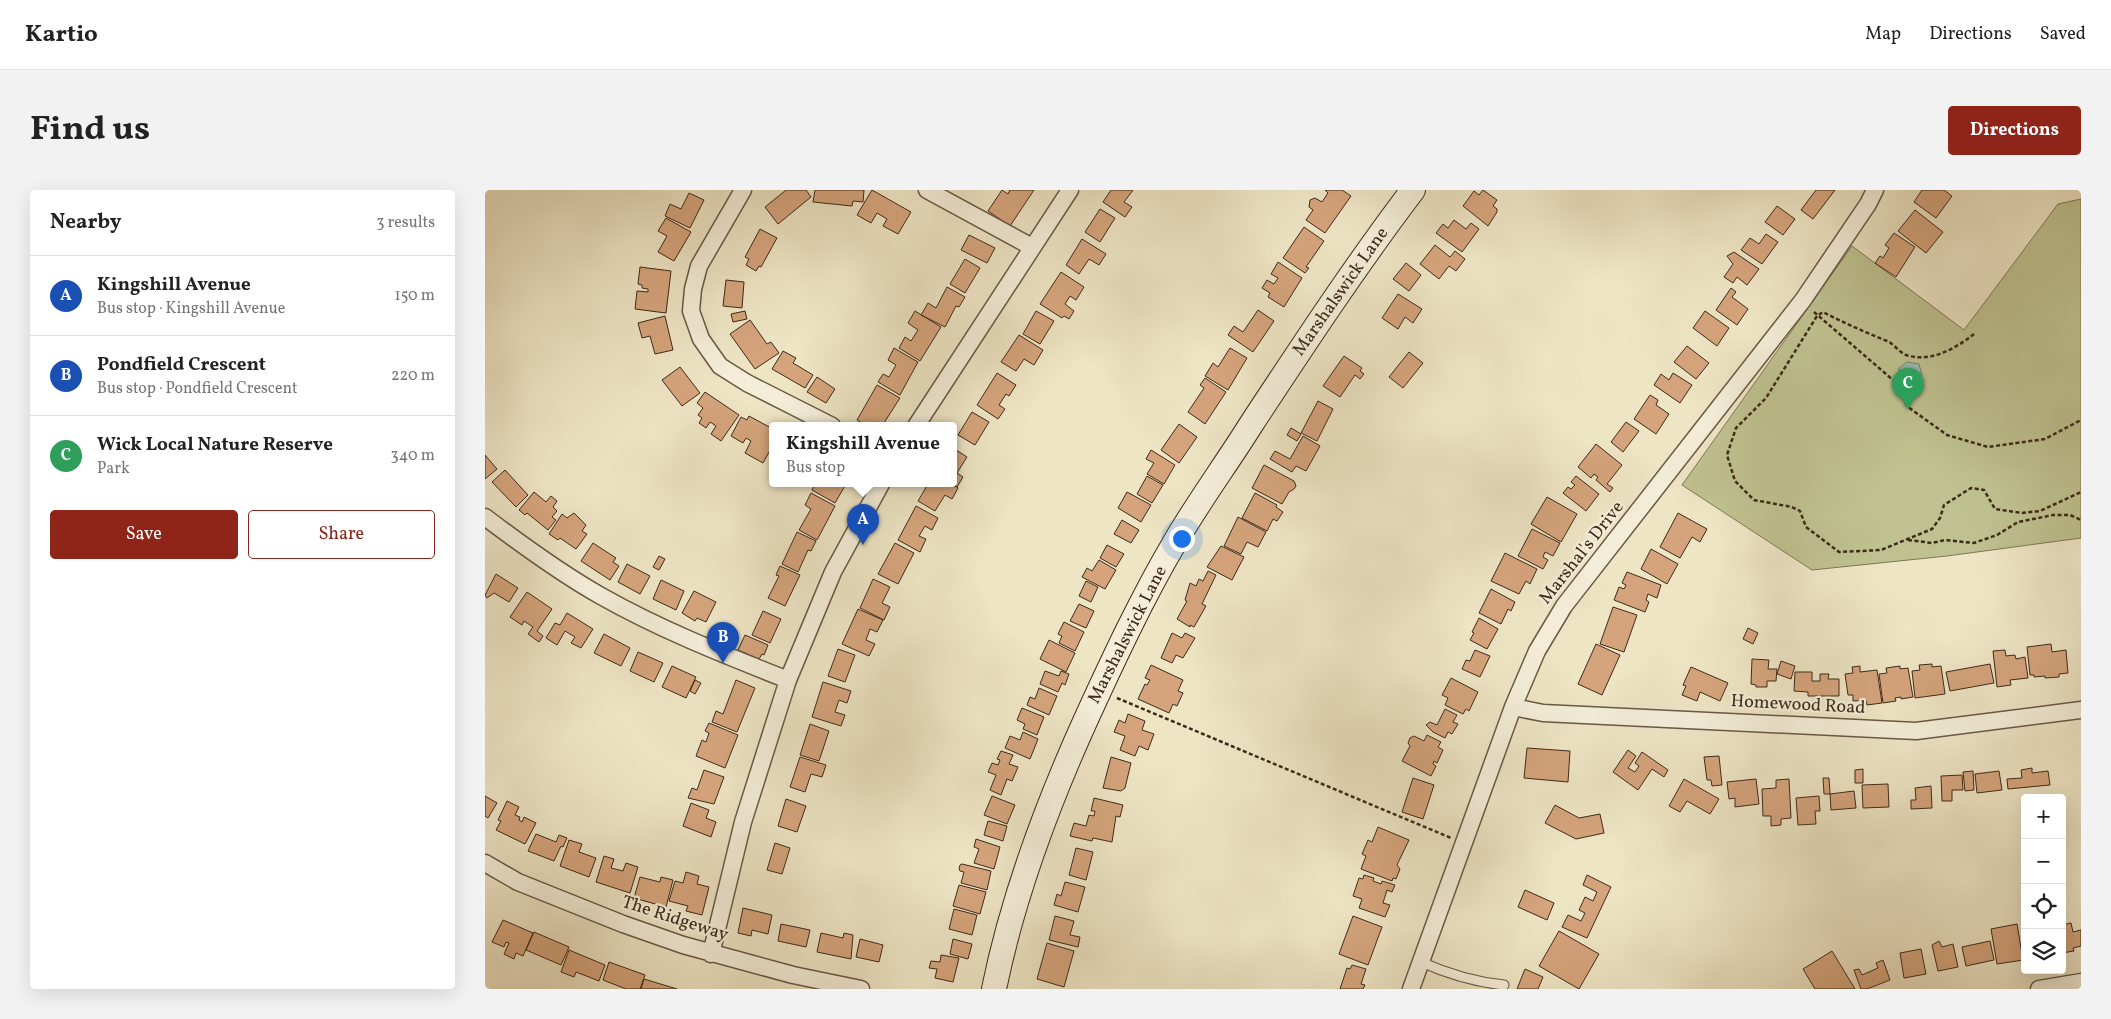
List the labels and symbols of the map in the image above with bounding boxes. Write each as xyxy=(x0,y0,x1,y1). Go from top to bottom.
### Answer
street label: Marshalswick Lane xyxy=(1287,223,1395,361)
pin: C xyxy=(1892,368,1924,409)
street label: Marshal's Drive xyxy=(1534,496,1630,610)
pin: A xyxy=(847,504,879,545)
your location xyxy=(1169,526,1195,552)
street label: Marshalswick Lane xyxy=(1082,562,1174,708)
pin: B xyxy=(707,622,739,663)
street label: Homewood Road xyxy=(1730,689,1866,721)
street label: The Ridgeway xyxy=(619,890,732,948)

